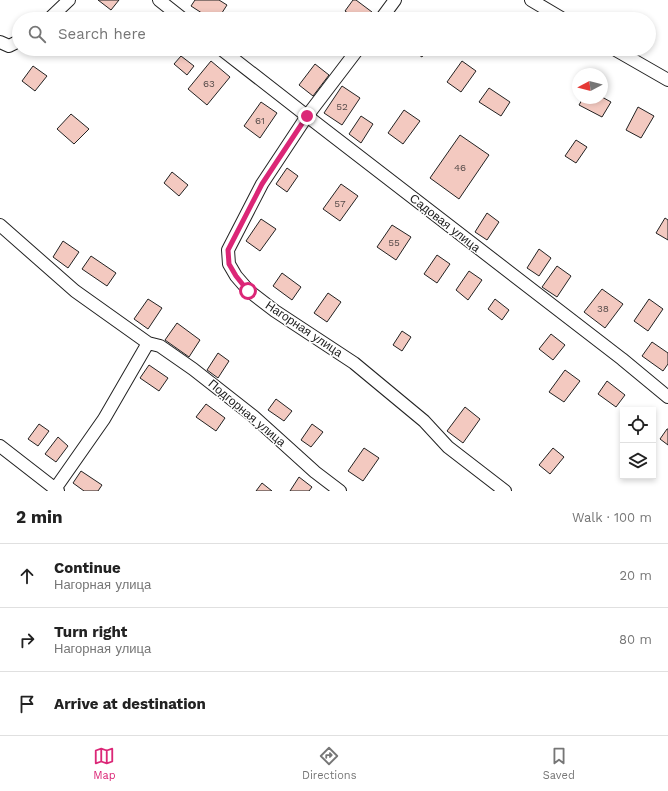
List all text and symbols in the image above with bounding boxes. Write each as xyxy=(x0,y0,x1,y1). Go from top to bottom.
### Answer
search box xyxy=(12,12,656,56)
icon: search xyxy=(26,23,48,45)
text: Search here xyxy=(58,25,146,43)
north arrow xyxy=(572,68,608,104)
house number: 63 xyxy=(203,78,215,89)
house number: 52 xyxy=(336,101,348,112)
route end xyxy=(298,107,316,125)
house number: 61 xyxy=(255,115,265,126)
house number: 46 xyxy=(454,162,466,173)
street label: Садовая улица xyxy=(407,191,483,255)
house number: 57 xyxy=(334,198,346,209)
house number: 55 xyxy=(388,237,400,248)
route start xyxy=(239,282,257,300)
street label: Нагорная улица xyxy=(263,298,345,360)
house number: 38 xyxy=(597,303,609,314)
street label: Подгорная улица xyxy=(206,377,289,450)
map controls xyxy=(620,407,656,479)
button: locate xyxy=(620,407,656,443)
button: layers xyxy=(620,443,656,479)
text: 2 min xyxy=(16,507,62,527)
text: Walk · 100 m xyxy=(572,510,652,525)
text: Continue xyxy=(54,559,121,577)
icon: ahead xyxy=(16,565,38,587)
text: 20 m xyxy=(620,568,652,583)
text: Нагорная улица xyxy=(54,577,151,592)
text: Turn right xyxy=(54,623,127,641)
icon: right xyxy=(16,629,38,651)
text: 80 m xyxy=(619,632,652,647)
text: Нагорная улица xyxy=(54,641,151,656)
icon: arrive xyxy=(16,693,38,715)
text: Arrive at destination xyxy=(54,695,206,713)
tab: Map xyxy=(93,745,116,782)
tab: Directions xyxy=(302,745,356,782)
tab: Saved xyxy=(543,745,575,782)

